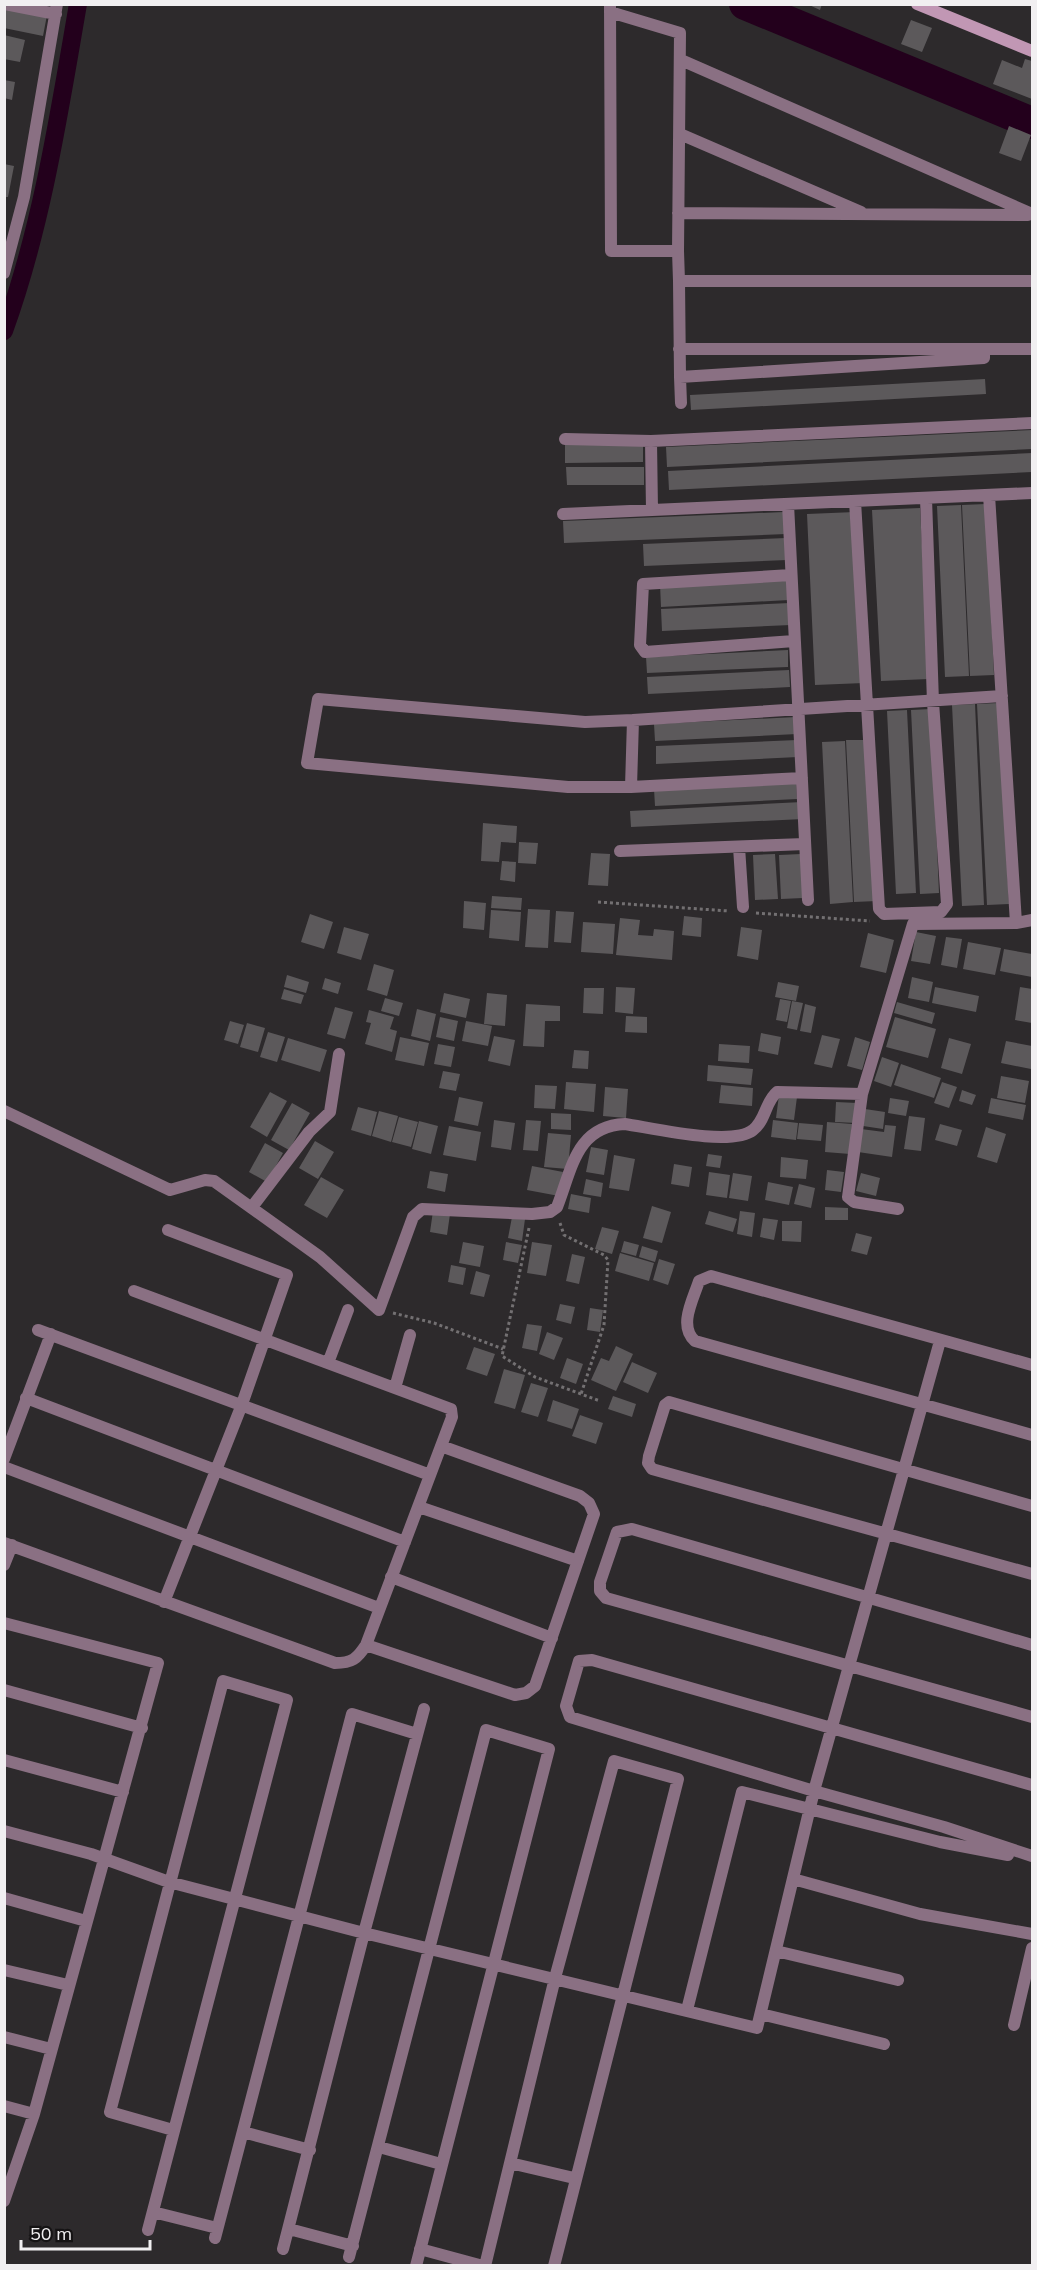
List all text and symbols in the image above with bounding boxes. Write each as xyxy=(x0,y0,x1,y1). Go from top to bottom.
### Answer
scale bar xyxy=(21,2213,150,2251)
text: 50 m xyxy=(30,2222,72,2245)

